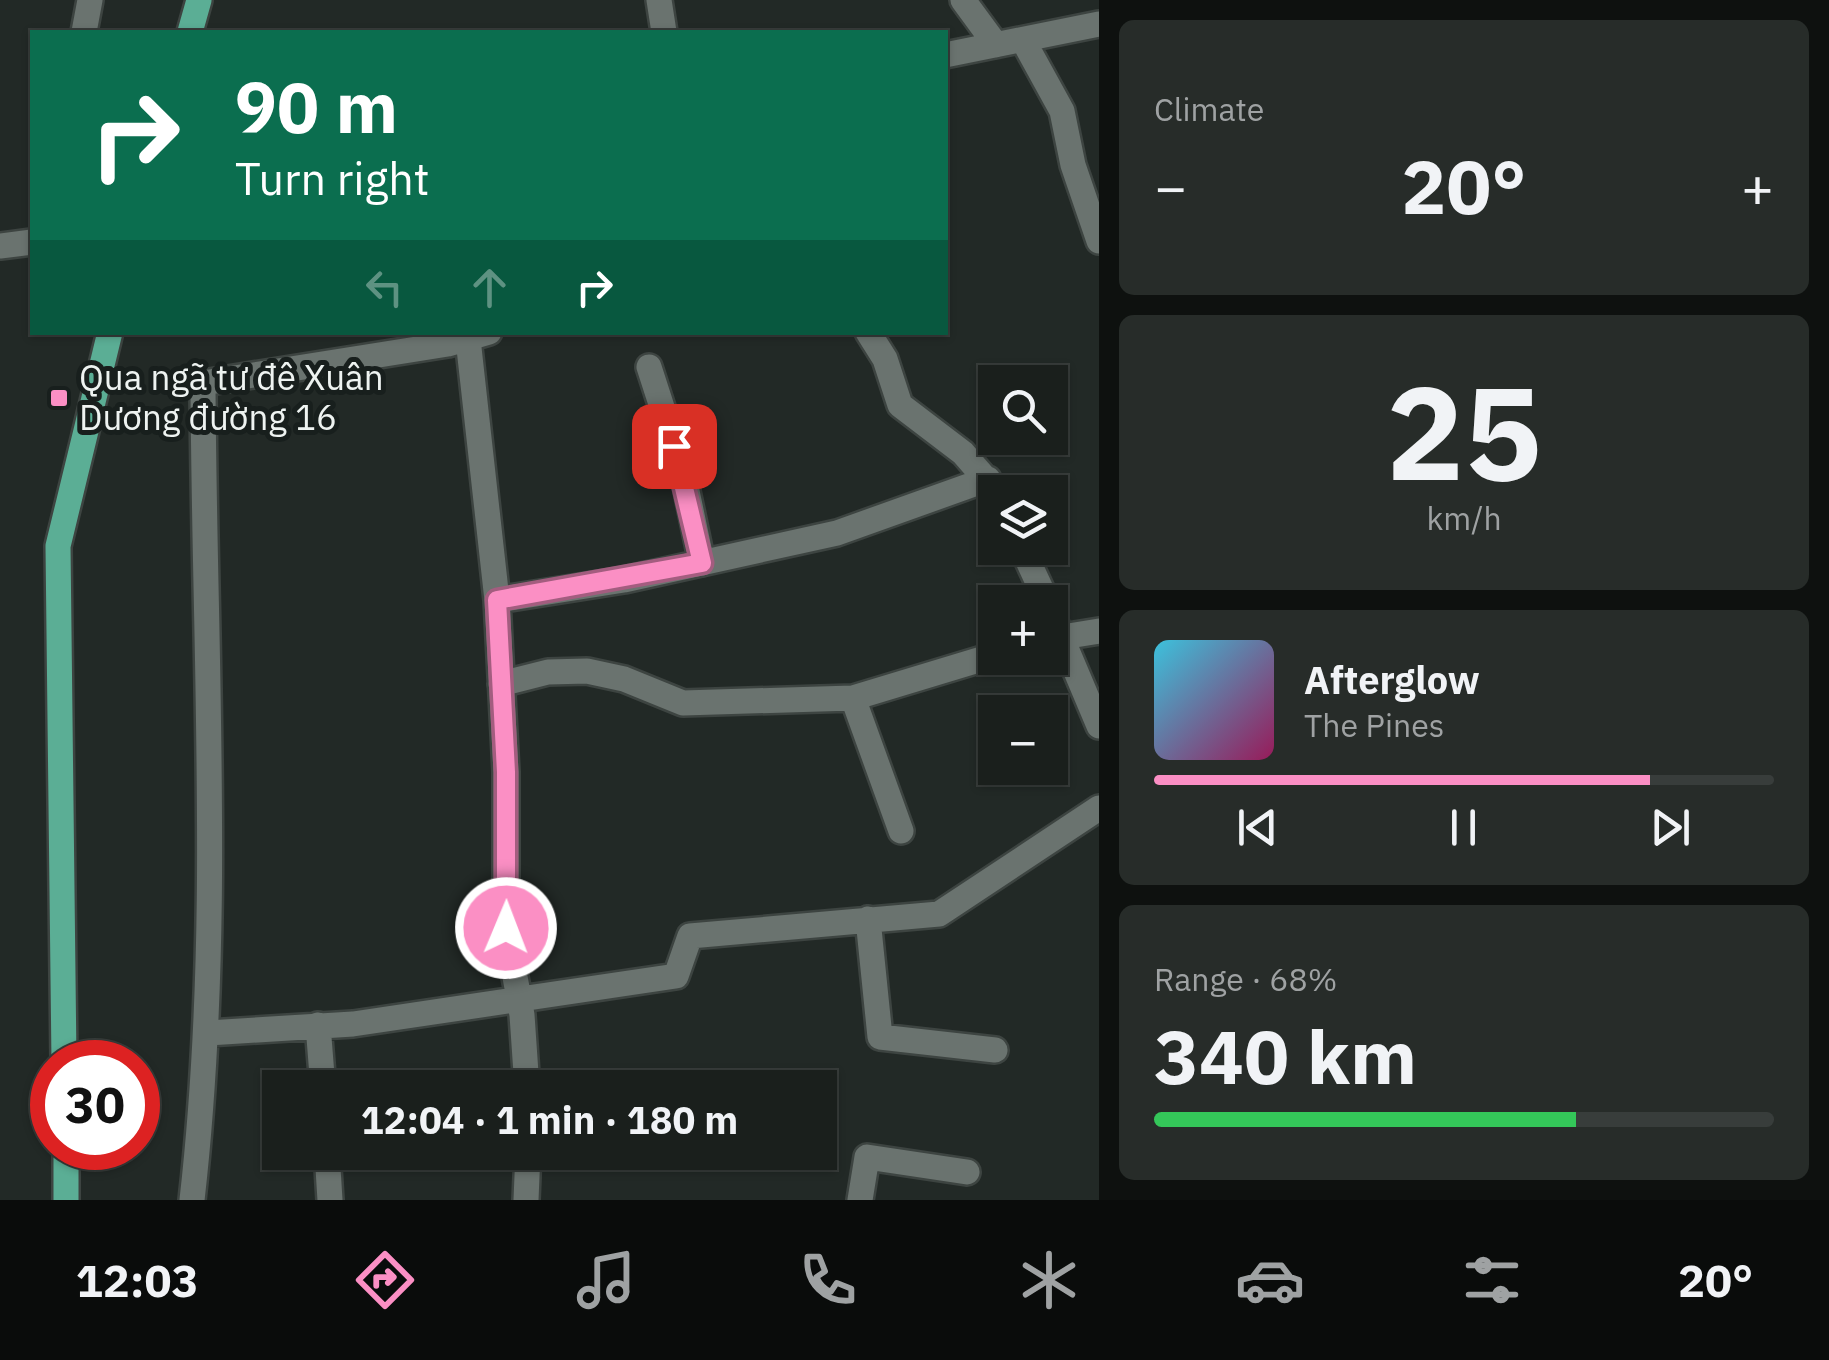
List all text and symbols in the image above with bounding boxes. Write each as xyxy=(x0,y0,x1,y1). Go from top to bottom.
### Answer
text: 90 m xyxy=(235,61,398,152)
icon: right xyxy=(70,70,200,200)
text: Climate xyxy=(1154,88,1264,130)
text: 20° xyxy=(1401,137,1527,235)
text: Turn right xyxy=(235,149,430,207)
text: − xyxy=(1154,151,1187,222)
text: + xyxy=(1741,151,1774,222)
icon: left xyxy=(357,260,412,315)
icon: ahead xyxy=(462,260,517,315)
icon: right xyxy=(567,260,622,315)
text: 25 xyxy=(1386,347,1542,516)
place label: Qua ngã tư đê Xuân Dương đường 16 xyxy=(79,354,384,440)
map controls xyxy=(978,365,1068,785)
button: search xyxy=(978,365,1068,455)
marker: Qua ngã tư đê Xuân Dương đường 16 xyxy=(48,387,70,409)
pin xyxy=(632,404,717,489)
icon: arrive xyxy=(647,419,702,474)
button: layers xyxy=(978,475,1068,565)
text: km/h xyxy=(1426,497,1502,539)
button: + xyxy=(978,585,1068,675)
text: Afterglow xyxy=(1304,655,1480,704)
button: − xyxy=(978,695,1068,785)
text: The Pines xyxy=(1304,704,1444,746)
icon: previous xyxy=(1230,800,1285,855)
icon: pause xyxy=(1436,800,1491,855)
icon: next xyxy=(1643,800,1698,855)
position arrow xyxy=(454,876,558,980)
text: Range · 68% xyxy=(1154,958,1337,1000)
text: 340 km xyxy=(1154,1007,1417,1105)
speed limit sign: 30 xyxy=(30,1040,160,1170)
text: 12:04 · 1 min · 180 m xyxy=(361,1095,738,1144)
icon: directions xyxy=(350,1245,420,1315)
icon: music xyxy=(571,1245,641,1315)
icon: phone xyxy=(793,1245,863,1315)
icon: climate xyxy=(1014,1245,1084,1315)
icon: car xyxy=(1235,1245,1305,1315)
icon: filters xyxy=(1457,1245,1527,1315)
text: 12:03 xyxy=(76,1251,199,1309)
text: 20° xyxy=(1678,1251,1753,1309)

